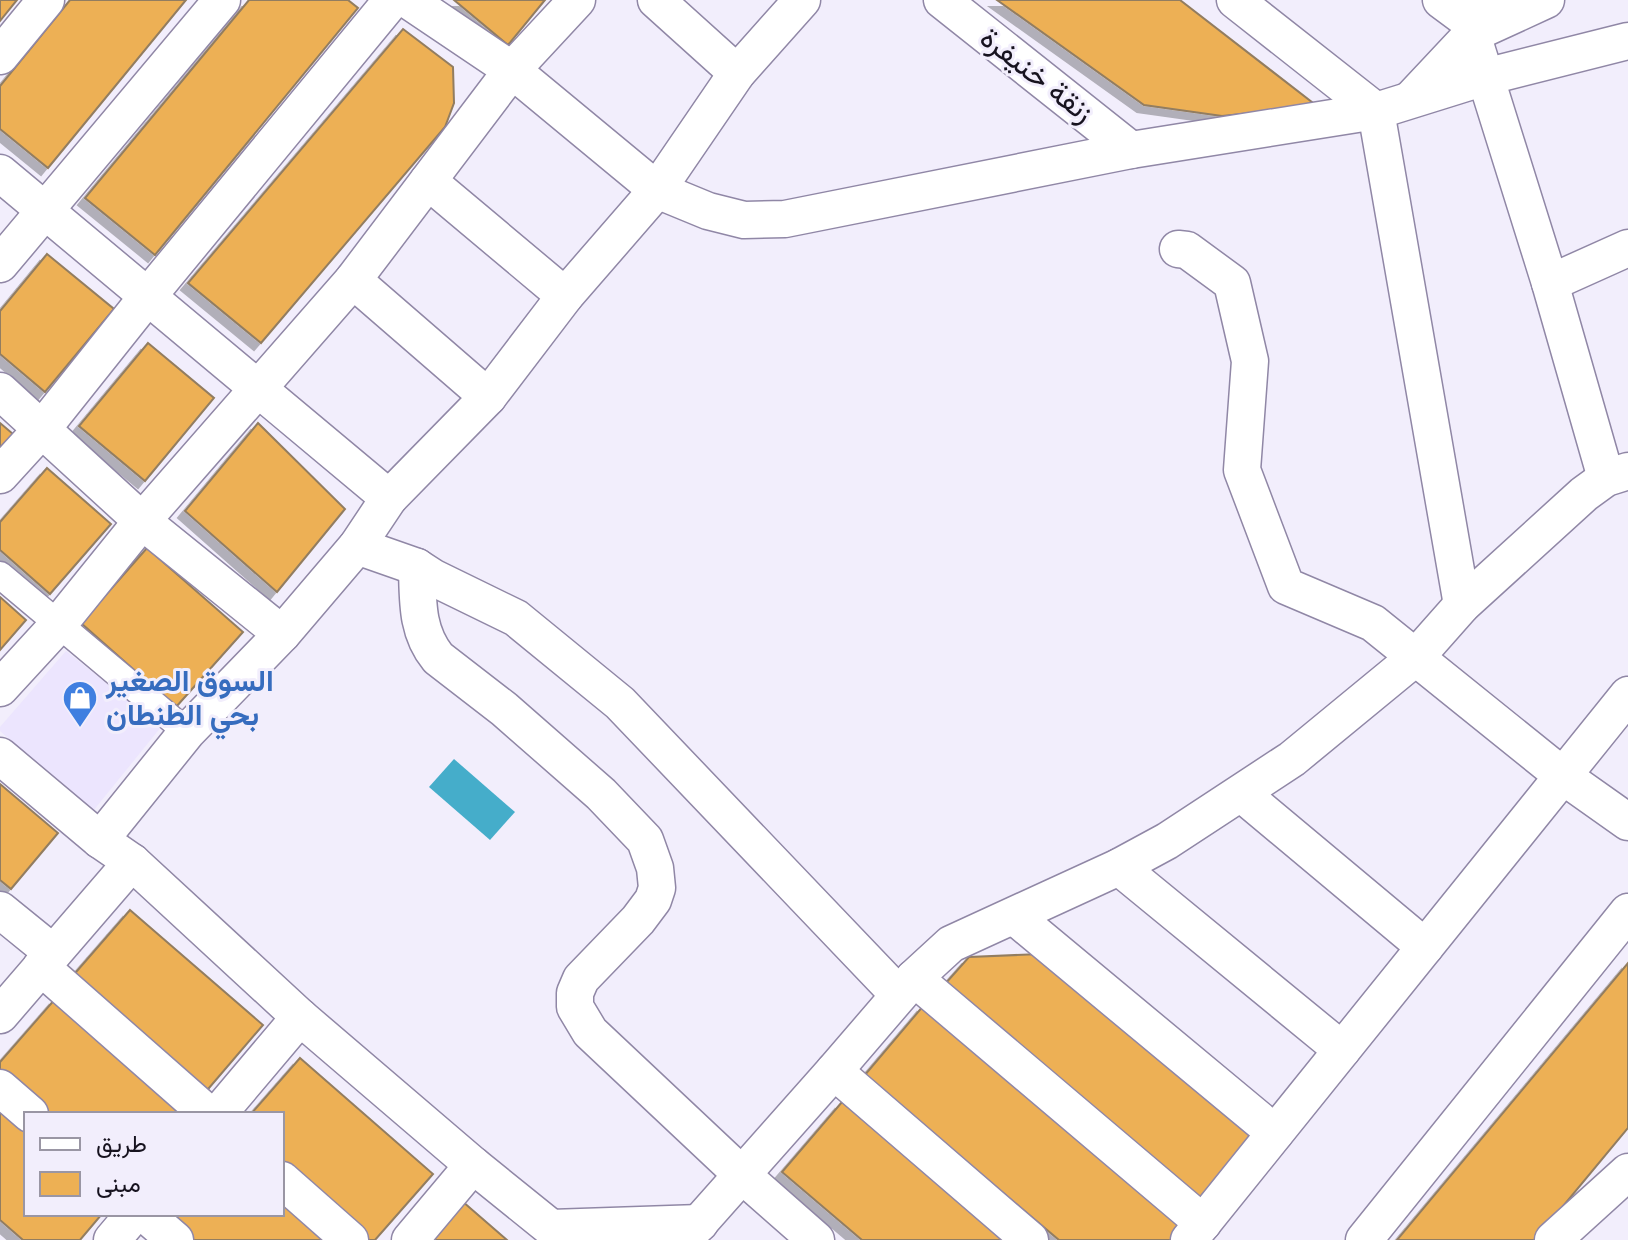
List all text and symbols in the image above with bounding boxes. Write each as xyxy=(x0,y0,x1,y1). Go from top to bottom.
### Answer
street label: زنقة خنيفرة xyxy=(973,19,1101,130)
place label: السوق الصغير بحي الطنطان xyxy=(105,662,274,740)
shop icon: السوق الصغير بحي الطنطان xyxy=(61,679,99,729)
legend xyxy=(24,1112,284,1216)
text: طريق xyxy=(96,1129,147,1159)
text: مبنى xyxy=(96,1169,141,1198)

